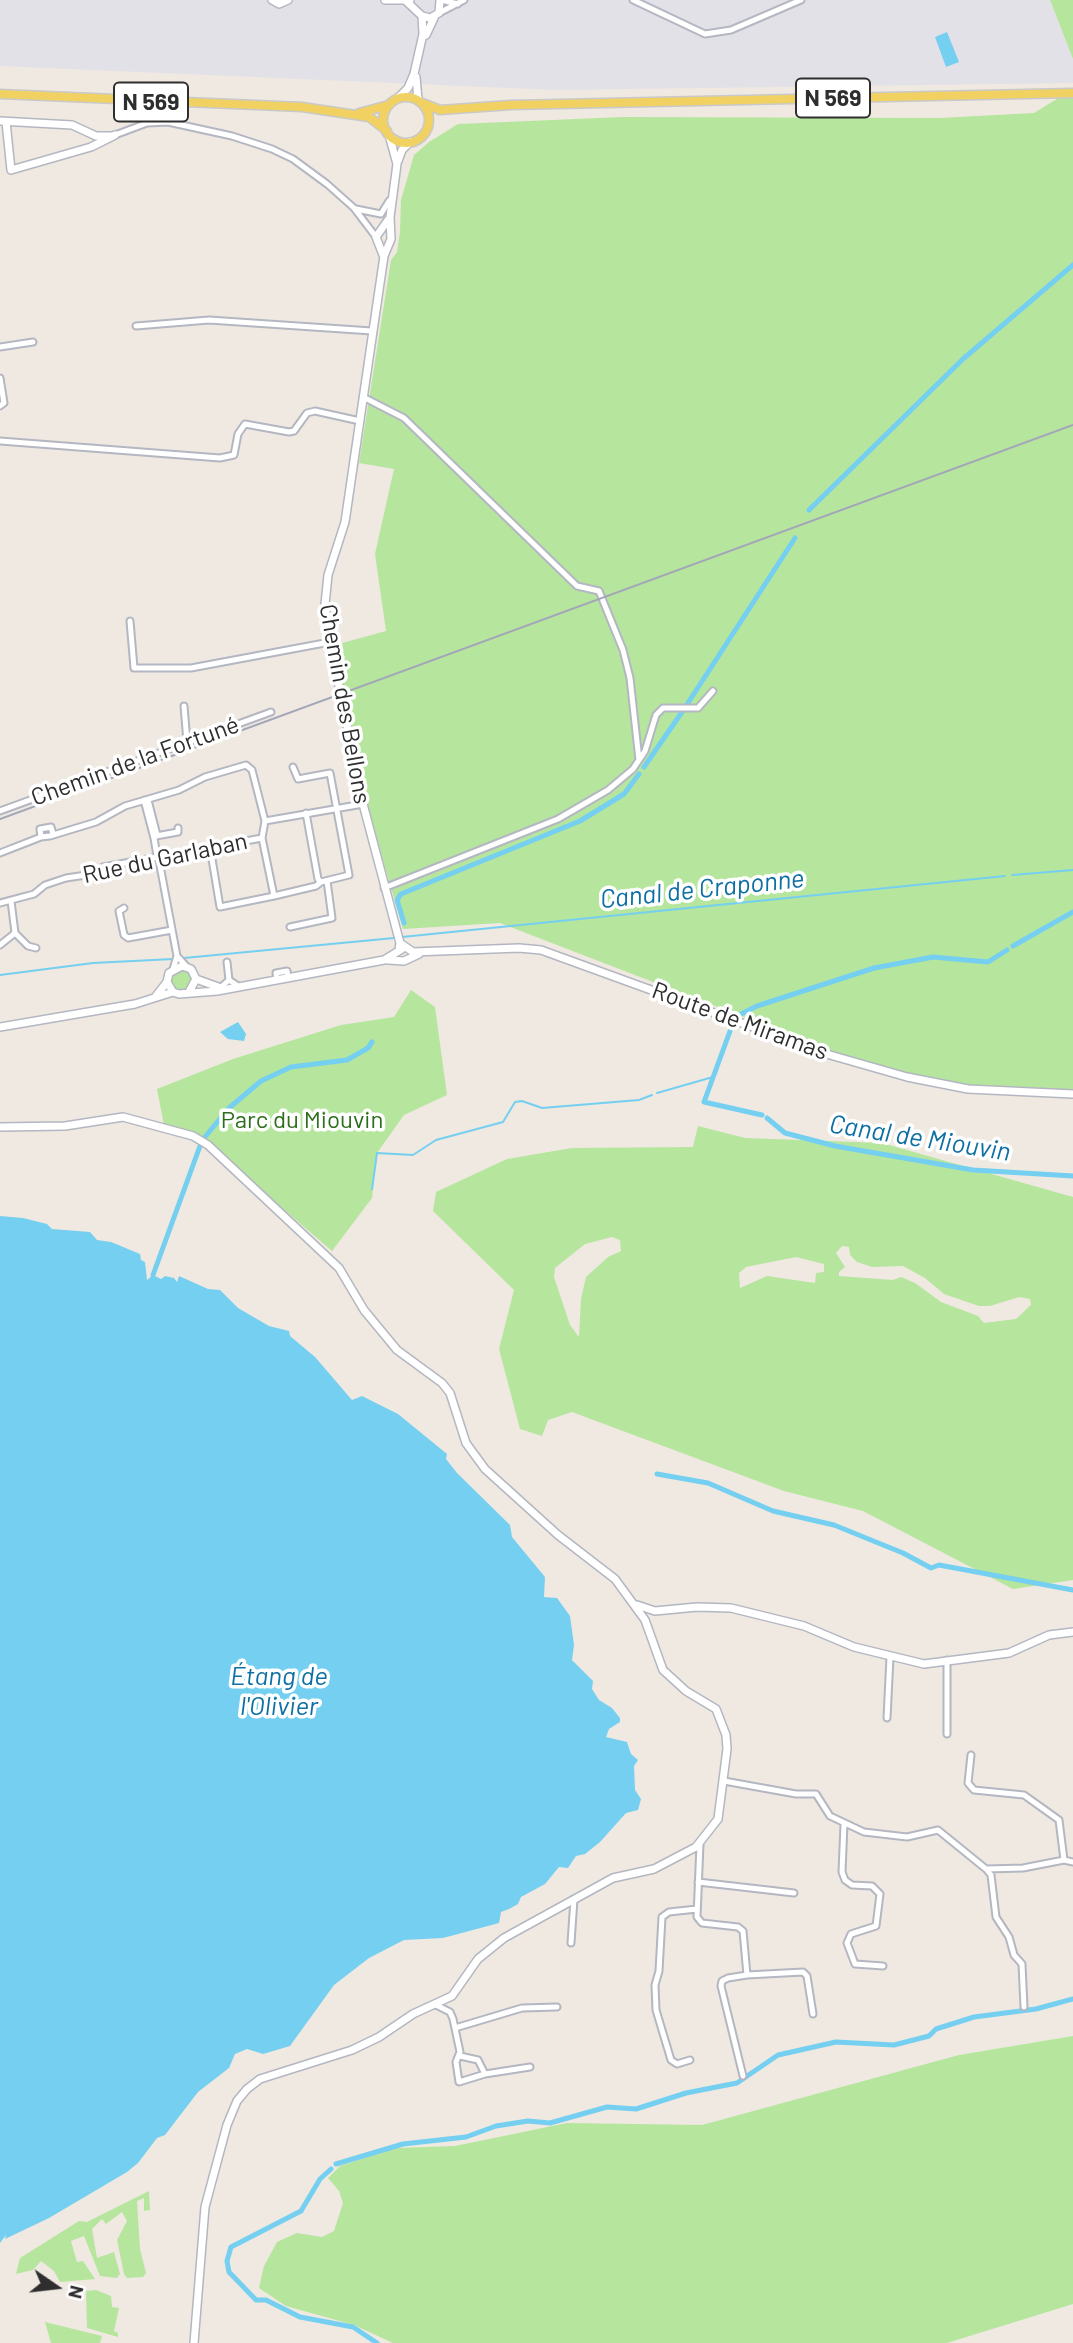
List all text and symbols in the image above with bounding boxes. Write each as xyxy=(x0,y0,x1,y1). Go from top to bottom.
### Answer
road number: N 569 xyxy=(796,78,870,118)
road number: N 569 xyxy=(114,82,188,122)
street label: Chemin des Bellons xyxy=(313,602,377,806)
street label: Chemin de la Fortuné xyxy=(27,710,243,812)
street label: Rue du Garlaban xyxy=(80,826,250,890)
water label: Canal de Craponne xyxy=(598,863,806,915)
street label: Route de Miramas xyxy=(648,976,832,1066)
park label: Parc du Miouvin xyxy=(221,1106,383,1134)
water label: Canal de Miouvin xyxy=(827,1108,1013,1168)
water label: Étang de l'Olivier xyxy=(230,1660,328,1722)
north arrow xyxy=(21,2252,91,2322)
text: N xyxy=(64,2283,90,2301)

